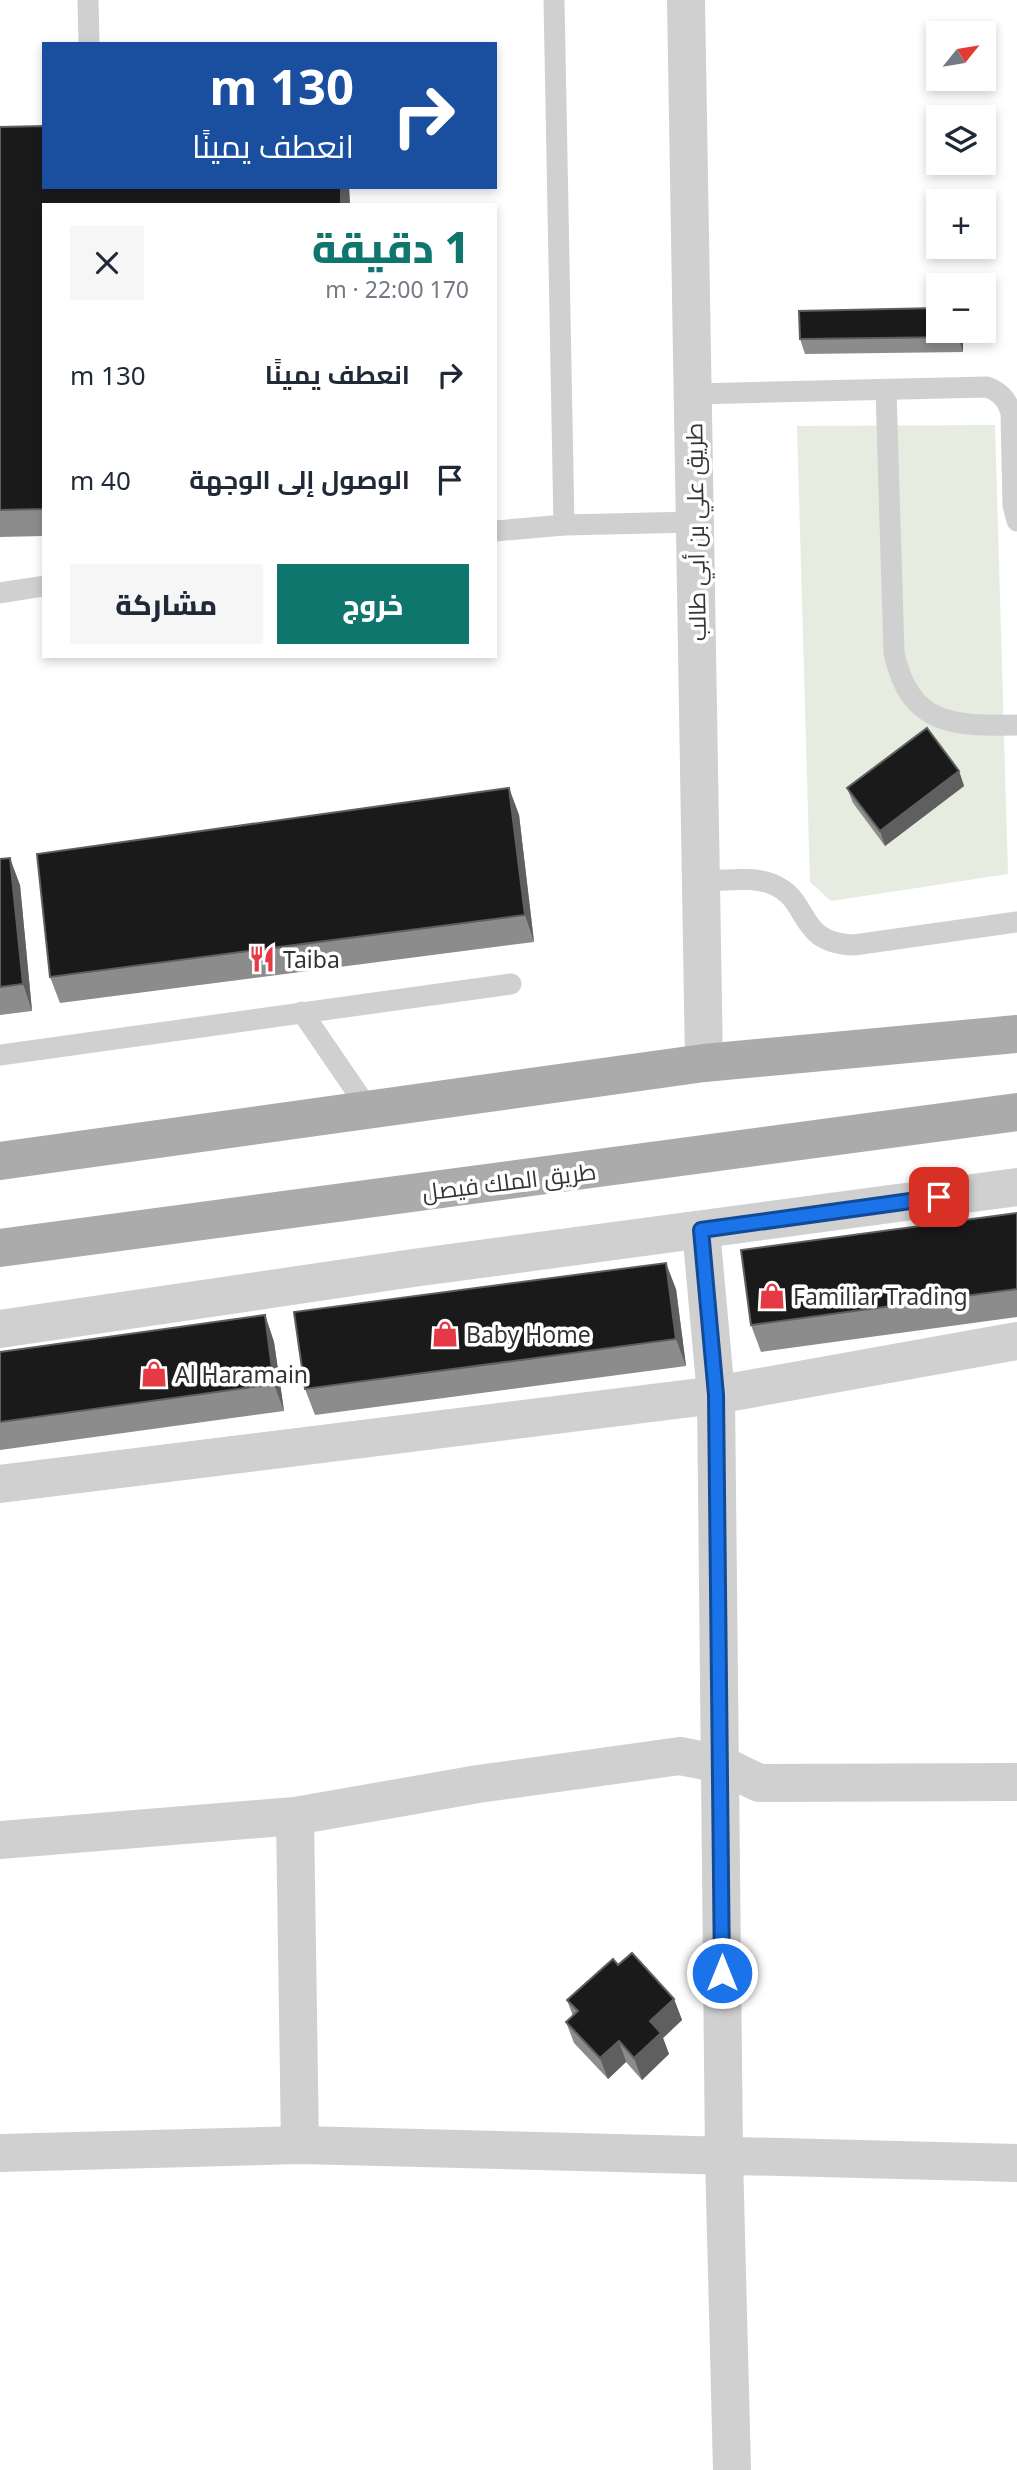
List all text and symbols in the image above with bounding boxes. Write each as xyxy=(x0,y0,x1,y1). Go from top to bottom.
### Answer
north arrow xyxy=(926,21,996,91)
map controls xyxy=(926,21,996,343)
text: 130 m xyxy=(209,53,354,119)
icon: right xyxy=(378,70,469,161)
button: layers xyxy=(926,105,996,175)
text: انعطف يمينًا xyxy=(192,124,354,167)
button: + xyxy=(926,189,996,259)
text: 1 دقيقة xyxy=(312,218,469,275)
button: close xyxy=(70,226,144,300)
text: 170 m · 22:00 xyxy=(325,273,469,305)
button: − xyxy=(926,273,996,343)
text: انعطف يمينًا xyxy=(265,356,410,392)
icon: right xyxy=(431,356,469,394)
text: 130 m xyxy=(70,357,146,393)
street label: طريق علي بن أبي طالب xyxy=(677,423,716,641)
text: الوصول إلى الوجهة xyxy=(189,461,410,497)
icon: arrive xyxy=(431,461,469,499)
text: 40 m xyxy=(70,462,131,498)
button: مشاركة xyxy=(70,564,263,644)
button: خروج xyxy=(277,564,469,644)
place label: Taiba xyxy=(283,943,340,975)
restaurant icon: Taiba xyxy=(247,944,277,974)
street label: طريق الملك فيصل xyxy=(420,1154,598,1208)
pin xyxy=(909,1167,969,1227)
icon: arrive xyxy=(920,1178,958,1216)
place label: Familiar Trading xyxy=(793,1280,968,1312)
shop icon: Familiar Trading xyxy=(757,1281,787,1311)
place label: Baby Home xyxy=(466,1318,591,1350)
shop icon: Baby Home xyxy=(430,1319,460,1349)
place label: Al Haramain xyxy=(175,1358,308,1390)
shop icon: Al Haramain xyxy=(139,1359,169,1389)
position arrow xyxy=(685,1936,759,2010)

